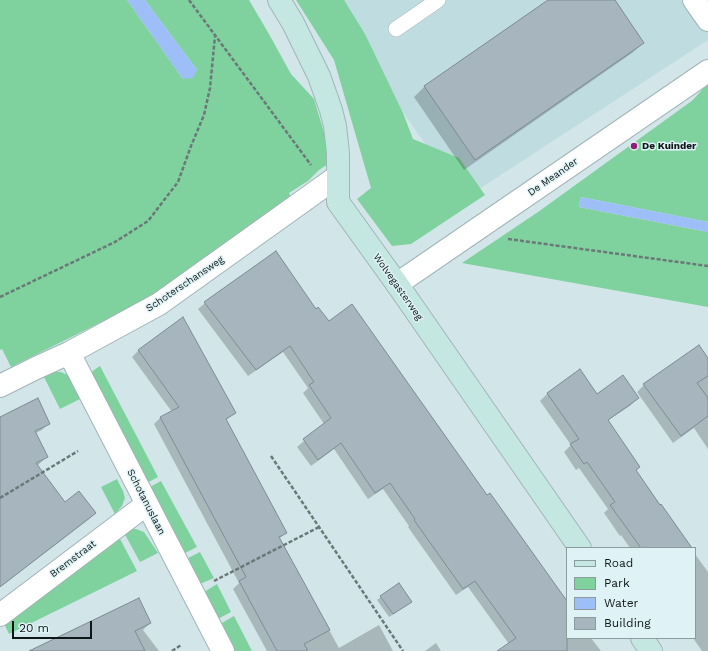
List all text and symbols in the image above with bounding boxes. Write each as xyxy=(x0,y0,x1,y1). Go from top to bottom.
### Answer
place label: De Kuinder xyxy=(642,140,696,152)
marker: De Kuinder xyxy=(629,141,639,151)
street label: De Meander xyxy=(526,155,580,199)
street label: Wolvegasterweg xyxy=(371,251,425,323)
street label: Schoterschansweg xyxy=(144,254,226,314)
street label: Schotanuslaan xyxy=(124,467,168,537)
street label: Bremstraat xyxy=(48,538,98,580)
legend xyxy=(566,547,696,639)
text: Road xyxy=(604,556,633,570)
text: Park xyxy=(604,576,630,590)
text: Water xyxy=(604,596,638,610)
scale bar xyxy=(14,613,94,639)
text: Building xyxy=(604,616,651,630)
text: 20 m xyxy=(19,621,49,635)

